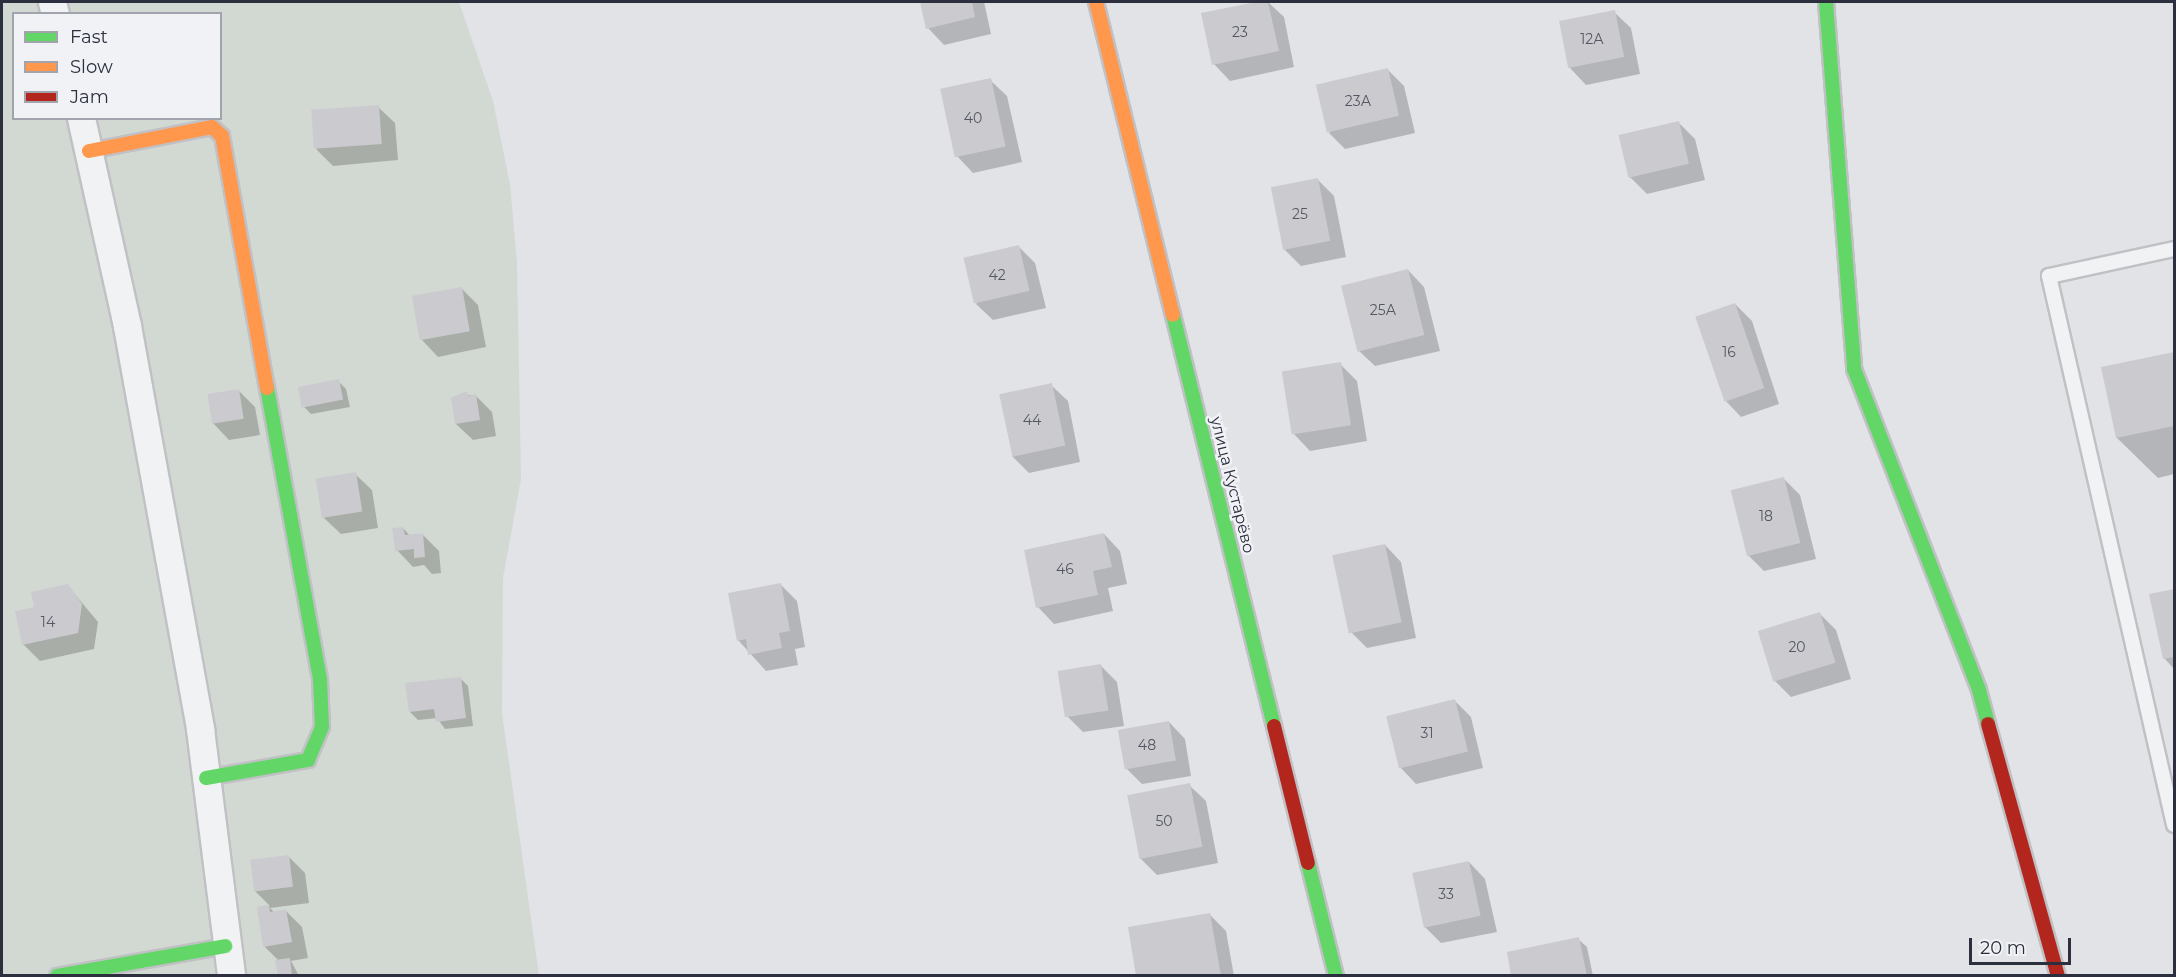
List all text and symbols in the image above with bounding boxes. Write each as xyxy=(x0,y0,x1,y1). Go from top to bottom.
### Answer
legend xyxy=(12,12,222,120)
house number: 23 xyxy=(1232,24,1248,40)
text: Fast xyxy=(70,26,108,48)
house number: 12А xyxy=(1580,31,1604,47)
text: Slow xyxy=(70,56,113,78)
text: Jam xyxy=(70,86,109,108)
house number: 23А xyxy=(1345,93,1371,109)
house number: 40 xyxy=(964,110,982,126)
house number: 25 xyxy=(1292,206,1308,222)
house number: 42 xyxy=(988,267,1006,283)
house number: 25А xyxy=(1370,302,1396,318)
house number: 16 xyxy=(1722,344,1736,360)
house number: 44 xyxy=(1023,412,1041,428)
street label: улица Кустарёво xyxy=(1206,415,1258,555)
house number: 18 xyxy=(1759,508,1773,524)
house number: 46 xyxy=(1056,561,1074,577)
house number: 14 xyxy=(41,614,55,630)
house number: 20 xyxy=(1788,639,1806,655)
house number: 31 xyxy=(1421,725,1433,741)
house number: 48 xyxy=(1138,737,1156,753)
house number: 50 xyxy=(1155,813,1173,829)
house number: 33 xyxy=(1438,886,1454,902)
scale bar xyxy=(1972,926,2074,964)
text: 20 m xyxy=(1980,937,2026,959)

